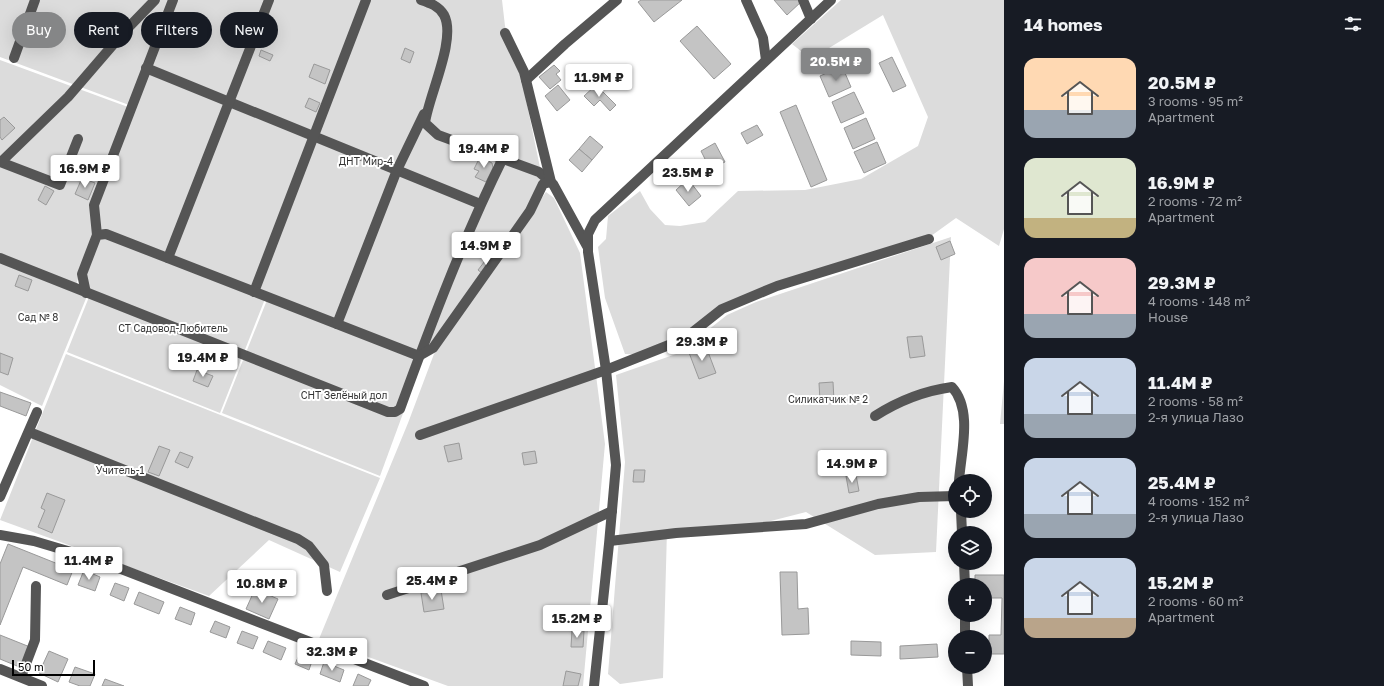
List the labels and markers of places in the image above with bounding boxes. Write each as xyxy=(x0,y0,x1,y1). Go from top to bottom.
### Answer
pin: 20.5M ₽ xyxy=(799,48,873,82)
pin: 11.9M ₽ xyxy=(562,64,636,98)
pin: 19.4M ₽ xyxy=(447,135,521,169)
pin: 16.9M ₽ xyxy=(48,155,122,189)
pin: 23.5M ₽ xyxy=(651,159,725,193)
pin: 14.9M ₽ xyxy=(449,232,523,266)
pin: 29.3M ₽ xyxy=(665,328,739,362)
pin: 19.4M ₽ xyxy=(166,344,240,378)
pin: 14.9M ₽ xyxy=(815,450,889,484)
pin: 11.4M ₽ xyxy=(52,547,126,581)
pin: 25.4M ₽ xyxy=(395,567,469,601)
pin: 10.8M ₽ xyxy=(225,570,299,604)
pin: 15.2M ₽ xyxy=(540,605,614,639)
pin: 32.3M ₽ xyxy=(295,638,369,672)

